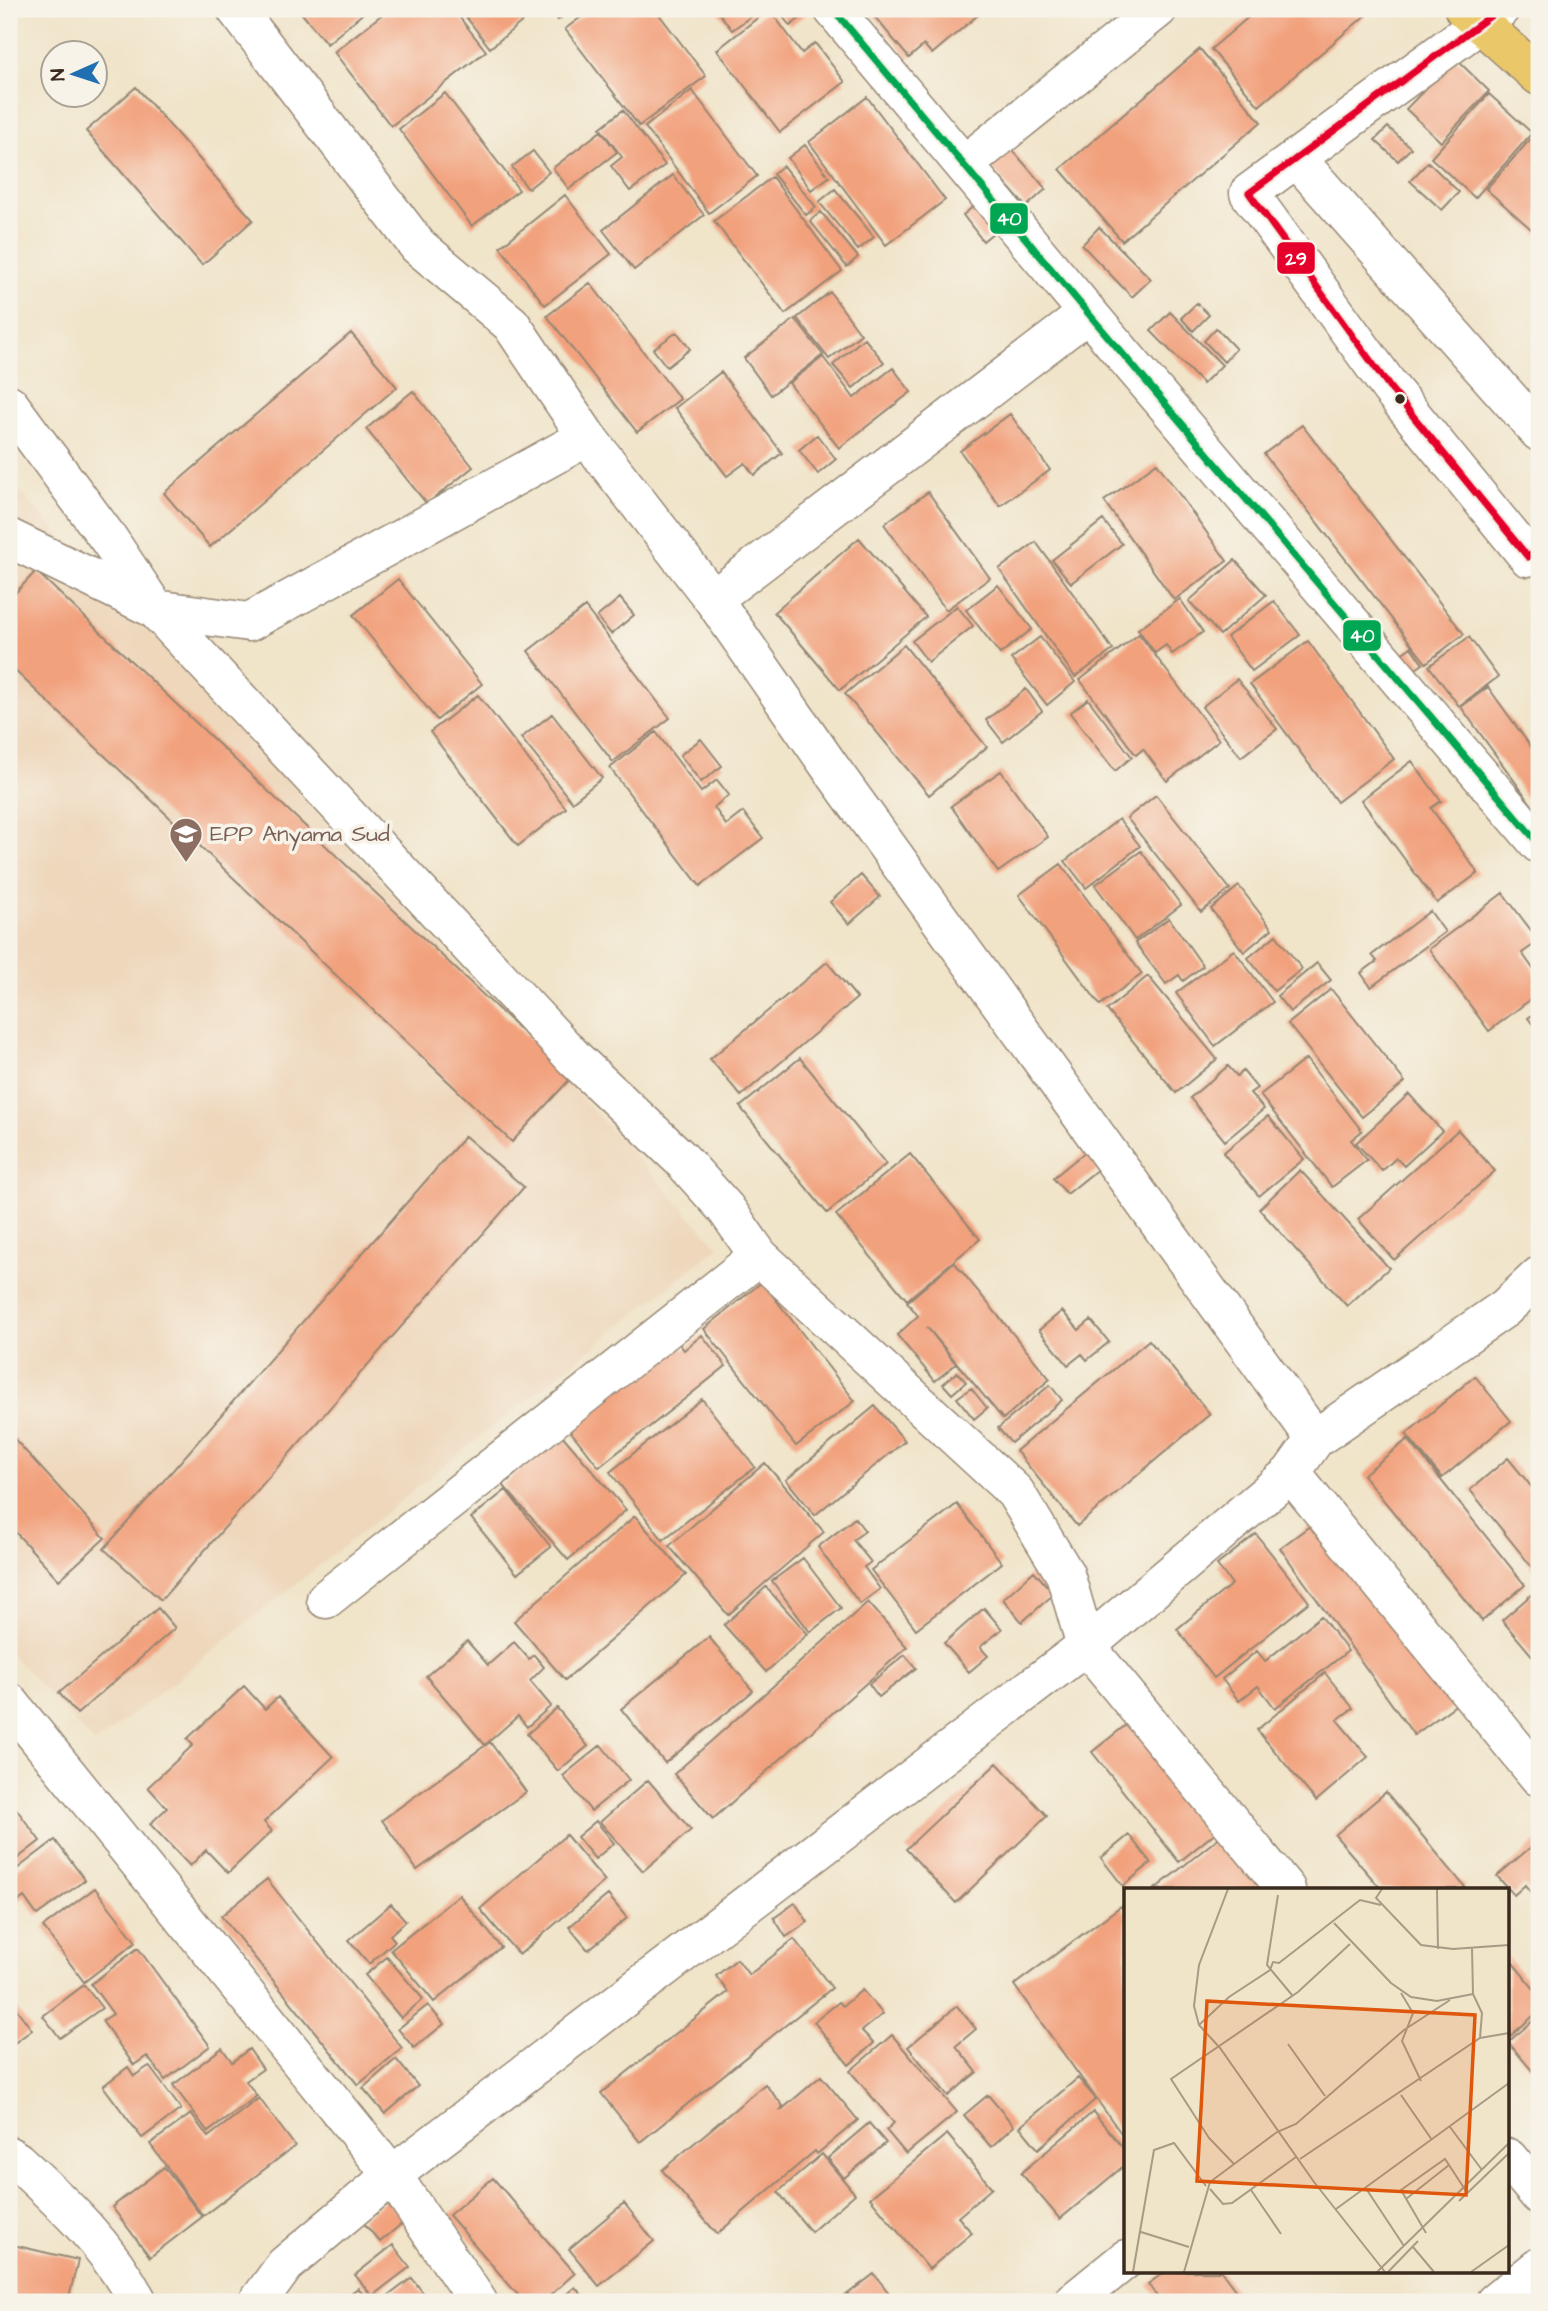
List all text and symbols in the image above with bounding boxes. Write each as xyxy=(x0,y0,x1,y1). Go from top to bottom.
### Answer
north arrow xyxy=(38,38,108,108)
text: N xyxy=(45,68,72,81)
line badge: 40 xyxy=(989,202,1029,235)
text: 40 xyxy=(997,206,1021,233)
line badge: 29 xyxy=(1276,241,1316,275)
text: 29 xyxy=(1284,246,1307,273)
unlabelled marker xyxy=(1393,392,1407,406)
line badge: 40 xyxy=(1342,619,1382,652)
text: 40 xyxy=(1350,623,1374,650)
school or university icon: EPP Anyama Sud xyxy=(167,815,205,864)
place label: EPP Anyama Sud xyxy=(210,818,390,851)
inset map xyxy=(1124,1888,1510,2272)

